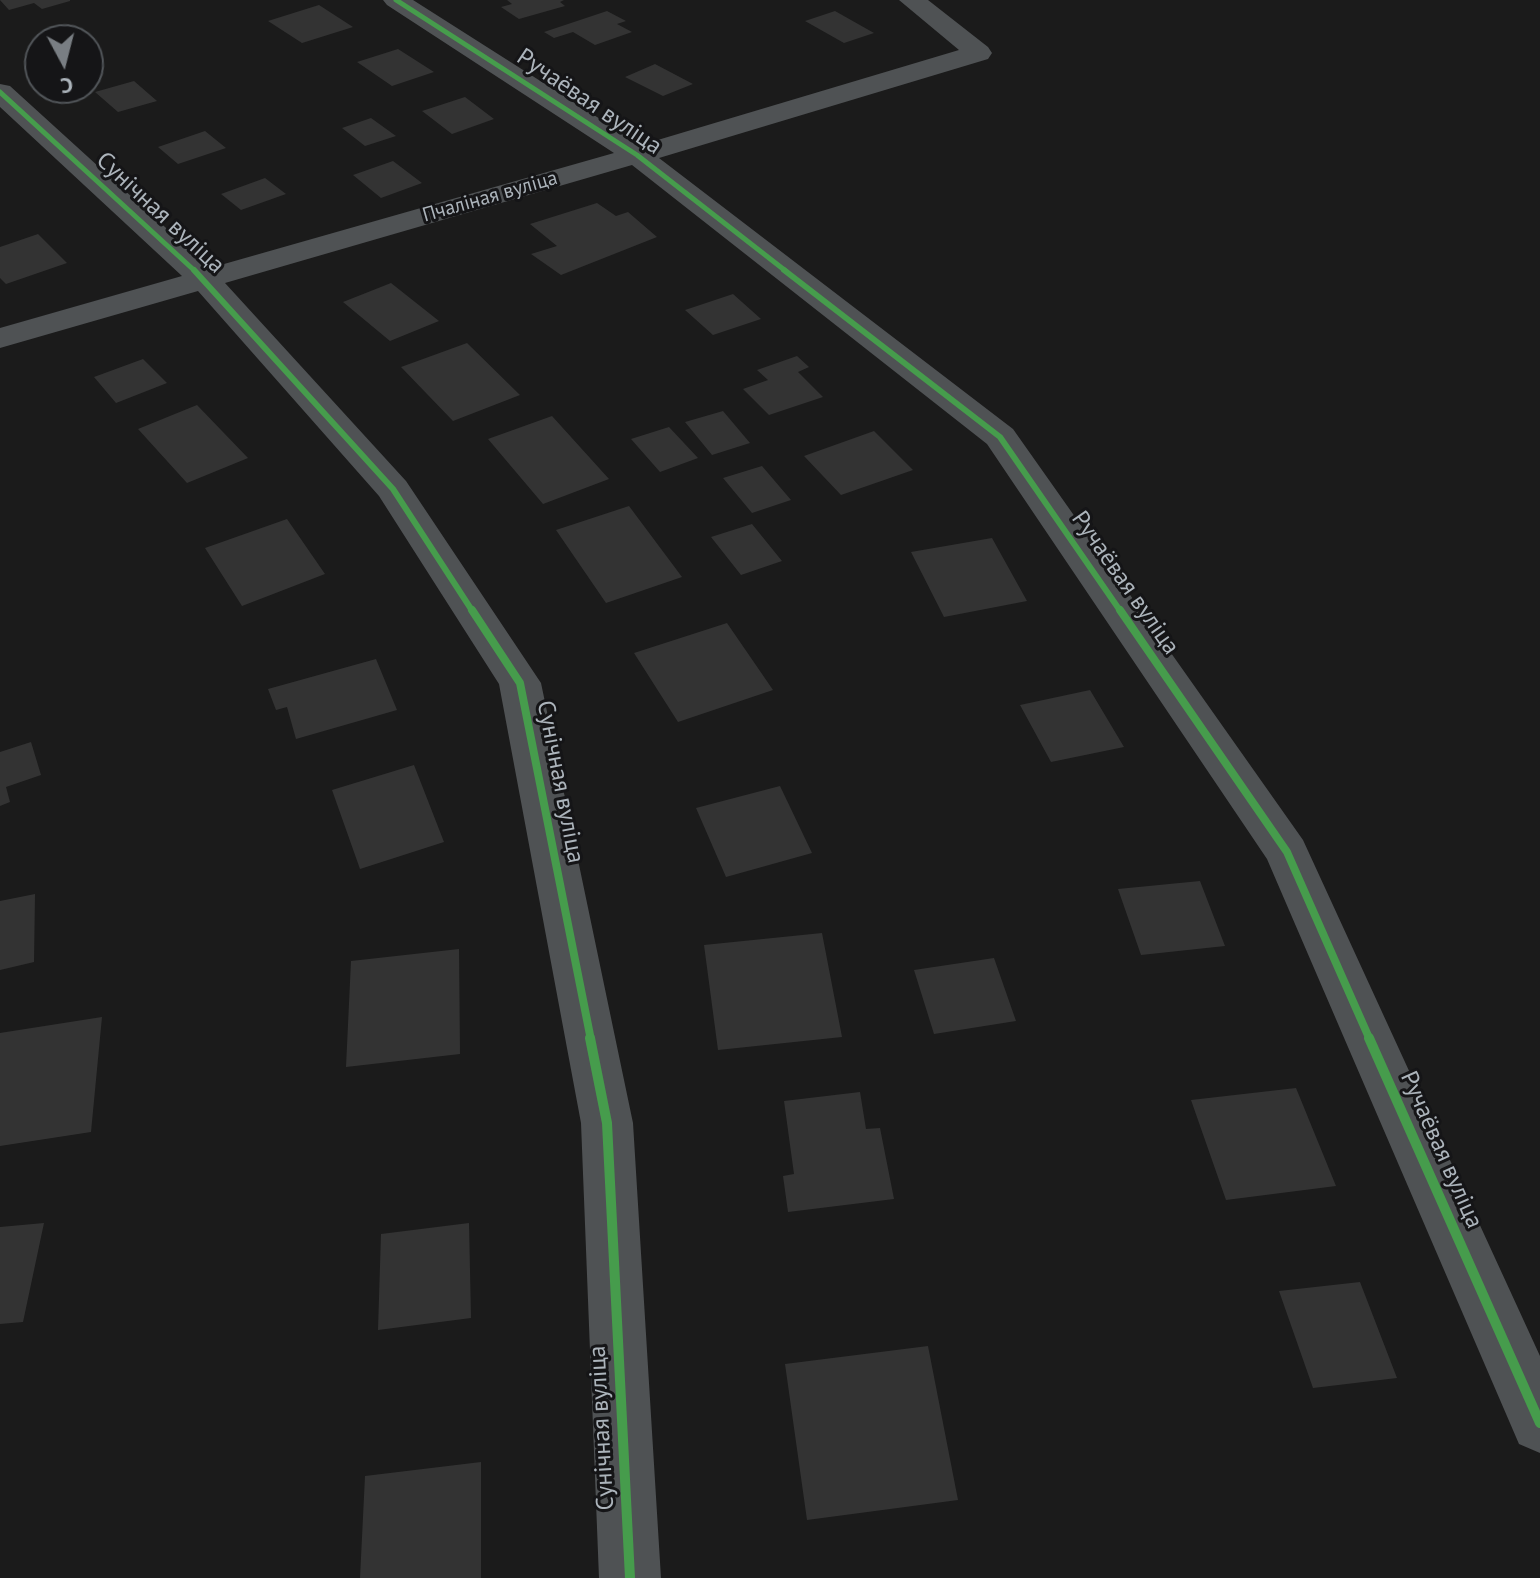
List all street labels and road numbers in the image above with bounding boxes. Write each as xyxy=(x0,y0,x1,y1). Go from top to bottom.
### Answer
street label: Ручаёвая вуліца xyxy=(511,43,667,161)
street label: Сунічная вуліца xyxy=(90,146,230,280)
street label: Пчаліная вуліца xyxy=(420,166,560,228)
street label: Ручаёвая вуліца xyxy=(1065,506,1185,660)
street label: Сунічная вуліца xyxy=(530,698,590,866)
street label: Ручаёвая вуліца xyxy=(1394,1067,1488,1233)
street label: Сунічная вуліца xyxy=(583,1345,621,1511)

